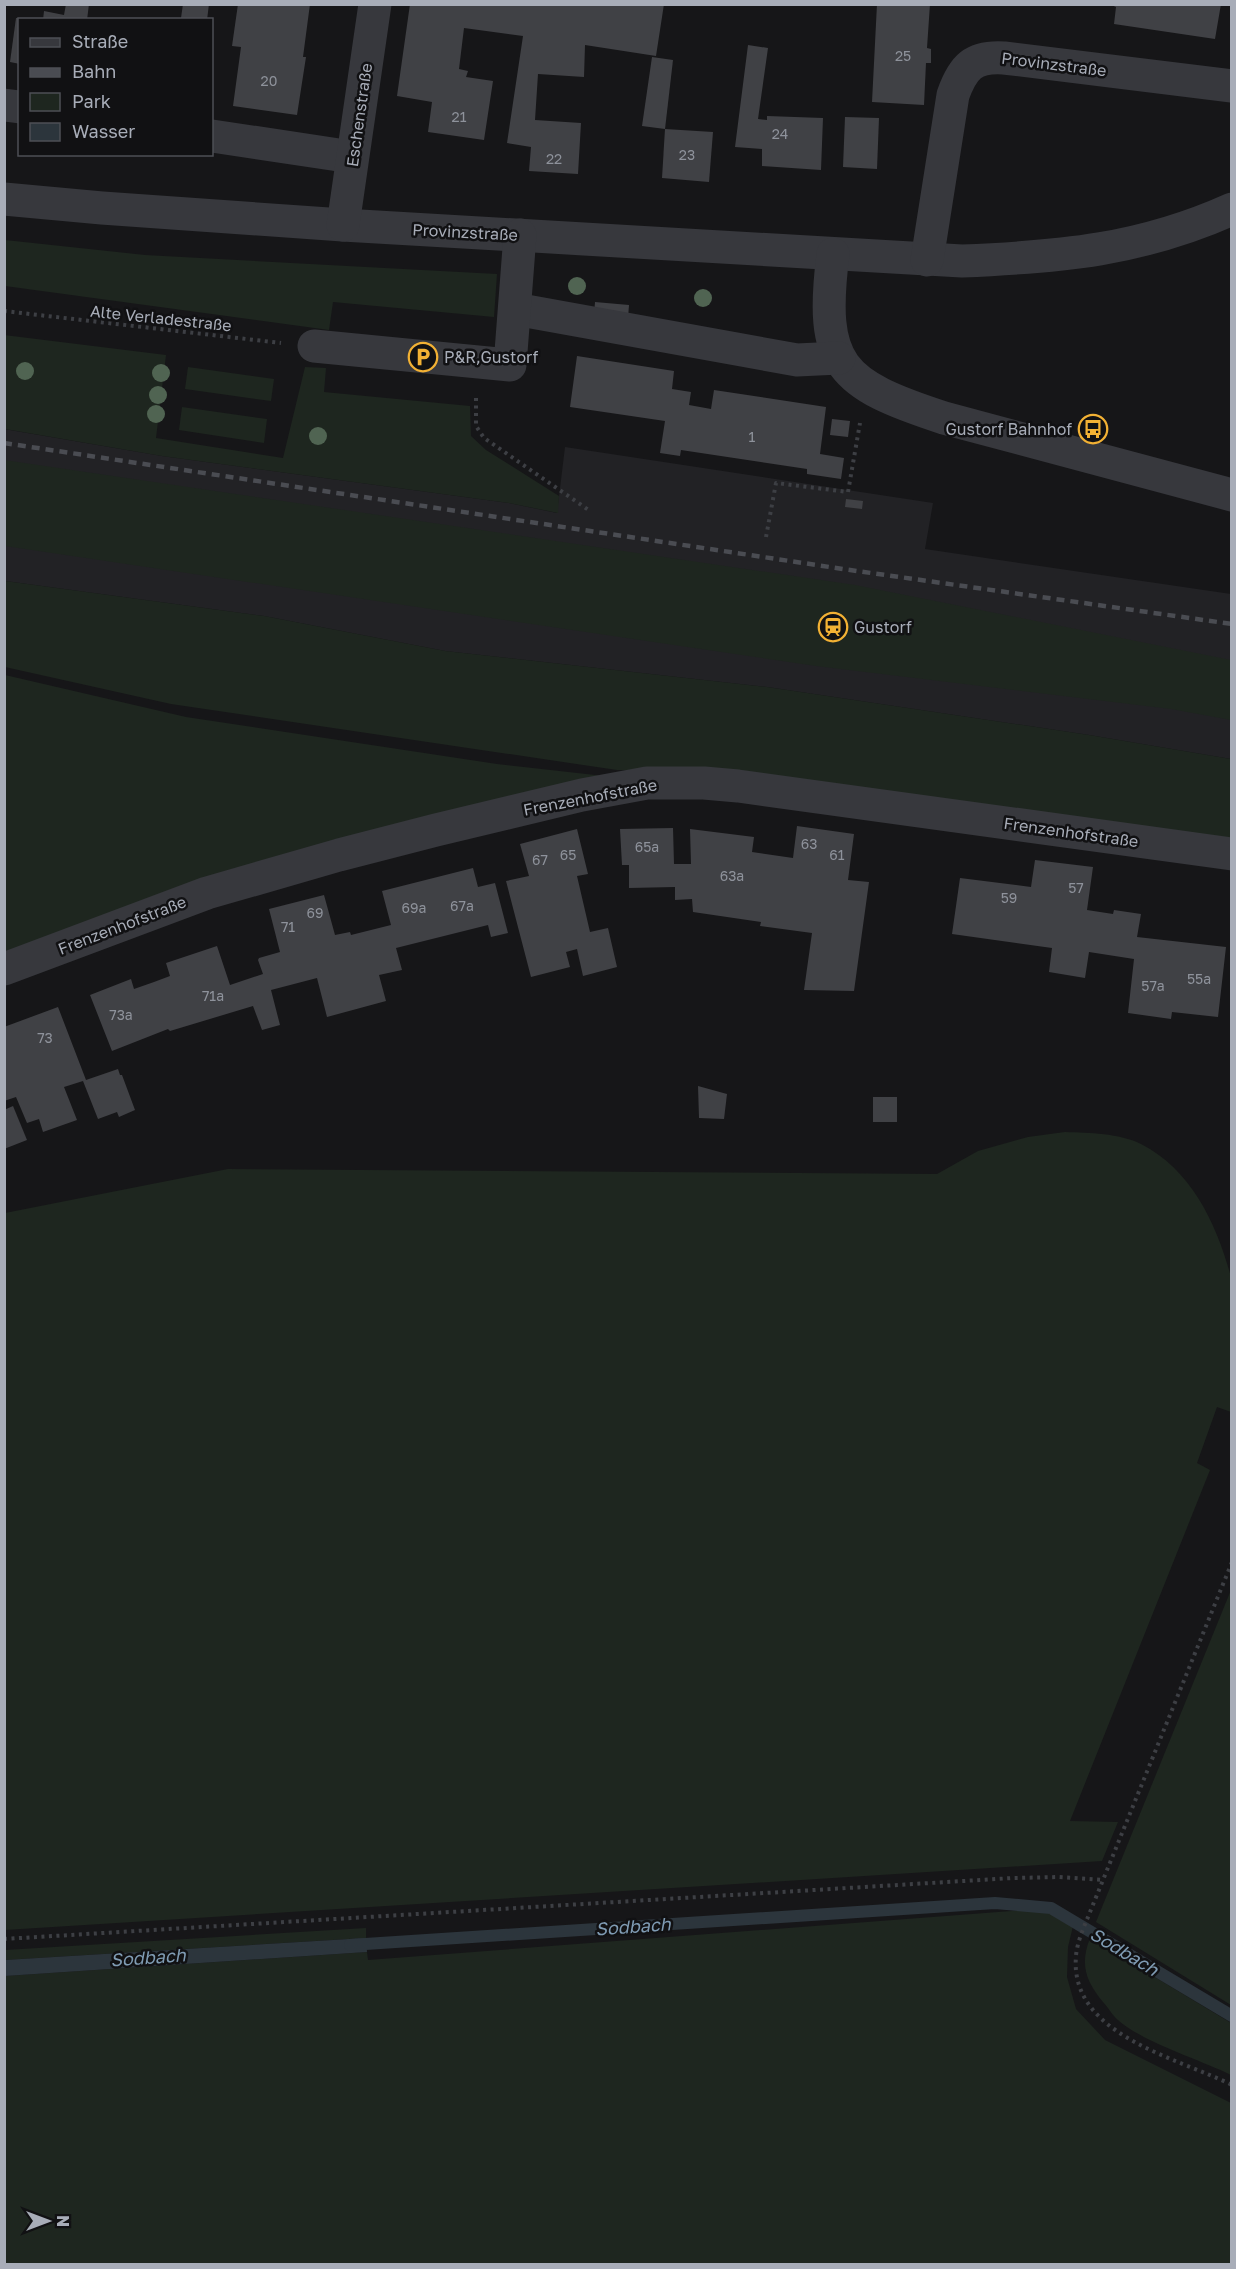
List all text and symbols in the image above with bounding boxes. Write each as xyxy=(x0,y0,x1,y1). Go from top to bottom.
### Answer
legend xyxy=(18,18,213,156)
text: Straße xyxy=(72,30,128,52)
house number: 25 xyxy=(895,47,911,64)
street label: Provinzstraße xyxy=(1000,48,1108,80)
text: Bahn xyxy=(72,60,116,82)
street label: Eschenstraße xyxy=(342,62,376,168)
house number: 20 xyxy=(261,72,277,89)
text: Park xyxy=(72,90,111,112)
house number: 21 xyxy=(452,108,467,125)
text: Wasser xyxy=(72,120,135,142)
house number: 24 xyxy=(772,125,788,142)
house number: 23 xyxy=(679,146,695,163)
house number: 22 xyxy=(546,150,562,167)
street label: Provinzstraße xyxy=(412,219,518,245)
street label: Alte Verladestraße xyxy=(89,301,233,335)
parking icon: P&R,Gustorf xyxy=(407,341,439,373)
place label: P&R,Gustorf xyxy=(444,347,539,367)
bus stop icon: Gustorf Bahnhof xyxy=(1077,413,1109,445)
place label: Gustorf Bahnhof xyxy=(946,419,1072,439)
house number: 1 xyxy=(749,428,756,445)
station icon: Gustorf xyxy=(817,611,849,643)
place label: Gustorf xyxy=(854,617,912,637)
street label: Frenzenhofstraße xyxy=(521,774,659,820)
street label: Frenzenhofstraße xyxy=(1002,813,1140,851)
house number: 63 xyxy=(801,835,817,852)
house number: 65a xyxy=(635,838,659,855)
house number: 65 xyxy=(560,846,576,863)
house number: 61 xyxy=(829,846,845,863)
house number: 67 xyxy=(532,851,548,868)
house number: 63a xyxy=(720,867,744,884)
house number: 57 xyxy=(1068,879,1084,896)
house number: 59 xyxy=(1001,889,1017,906)
street label: Frenzenhofstraße xyxy=(55,891,189,959)
house number: 67a xyxy=(450,897,474,914)
house number: 69a xyxy=(402,899,426,916)
house number: 69 xyxy=(307,904,323,921)
house number: 71 xyxy=(281,918,295,935)
house number: 55a xyxy=(1187,970,1211,987)
house number: 57a xyxy=(1141,977,1165,994)
house number: 71a xyxy=(202,987,224,1004)
house number: 73a xyxy=(109,1006,133,1023)
house number: 73 xyxy=(37,1029,53,1046)
water label: Sodbach xyxy=(594,1912,672,1940)
water label: Sodbach xyxy=(1086,1922,1163,1980)
water label: Sodbach xyxy=(109,1943,187,1971)
north arrow xyxy=(18,2191,78,2251)
text: N xyxy=(53,2215,73,2227)

